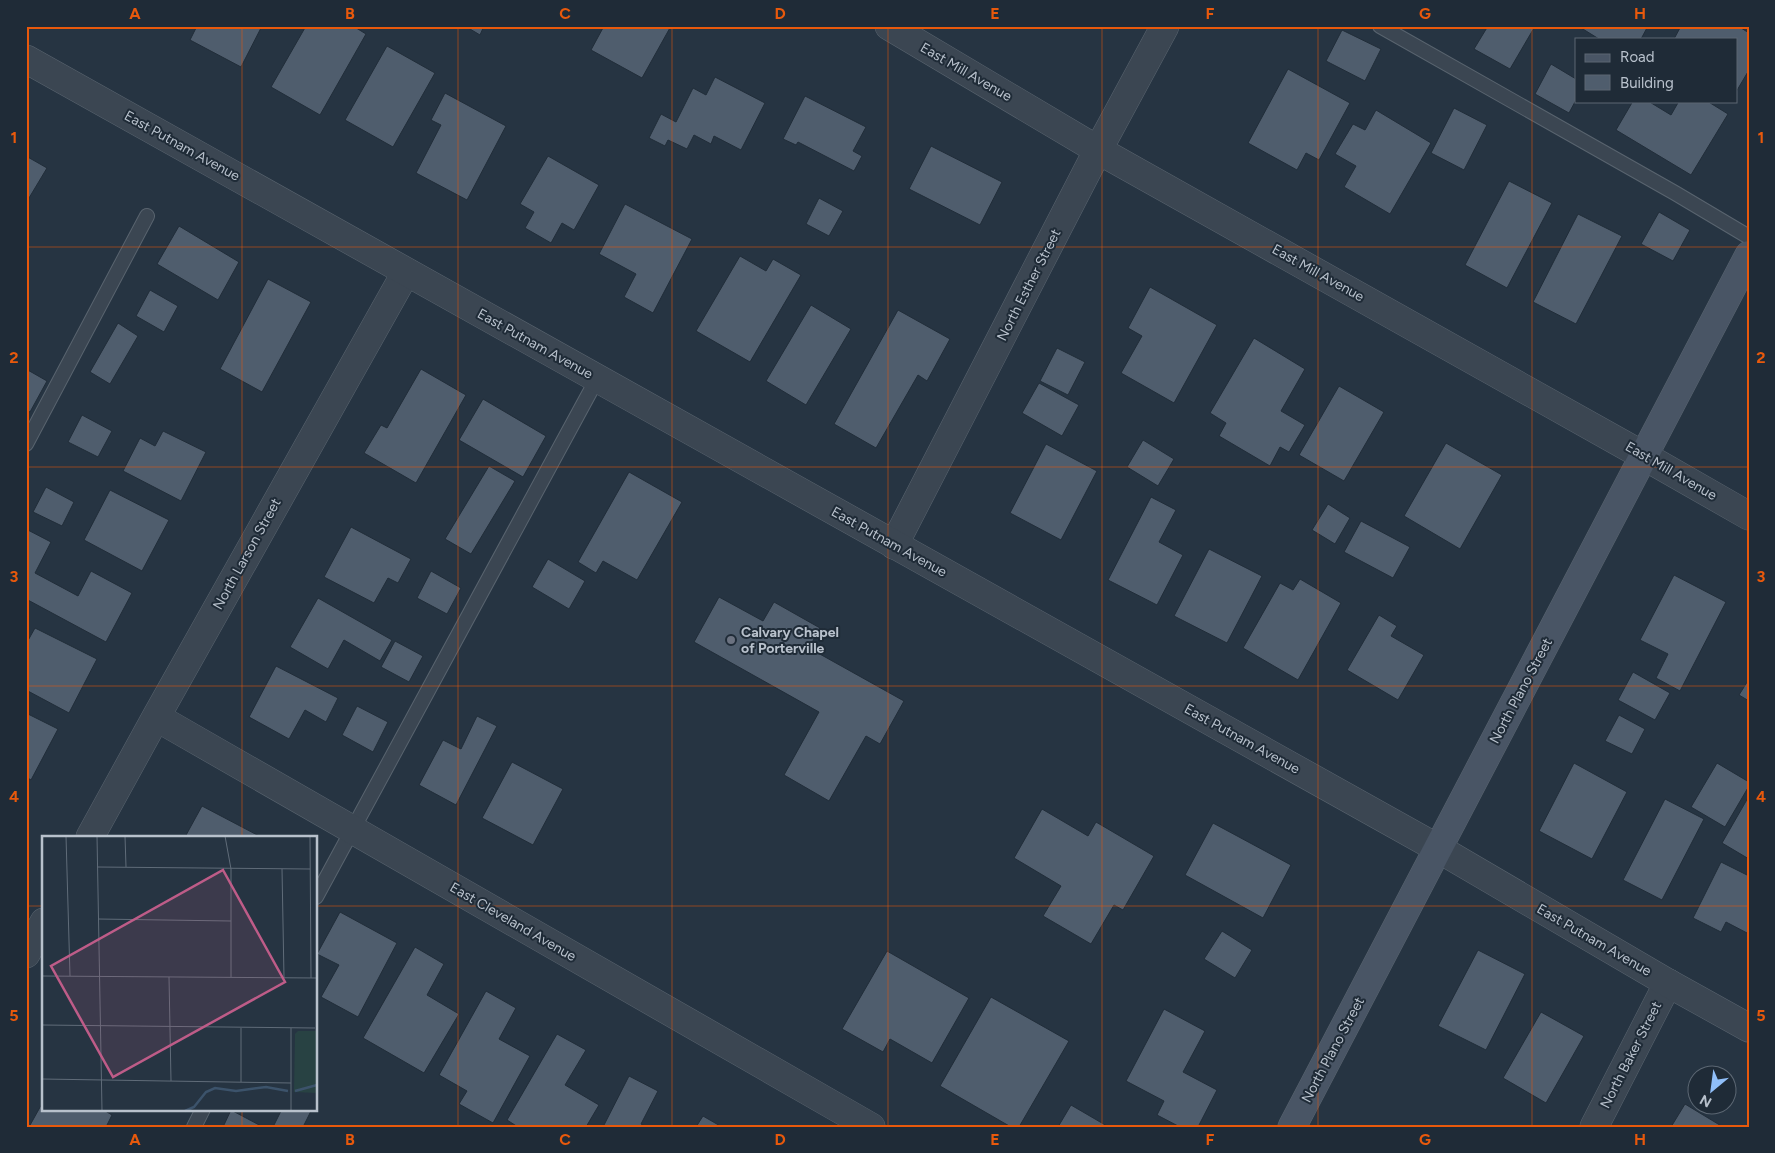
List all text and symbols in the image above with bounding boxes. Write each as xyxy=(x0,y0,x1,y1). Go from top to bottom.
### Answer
text: A xyxy=(129,4,141,23)
text: B xyxy=(345,4,355,23)
text: C xyxy=(559,4,571,23)
text: D xyxy=(774,4,786,23)
text: E xyxy=(990,4,1000,23)
text: F xyxy=(1206,4,1215,23)
text: G xyxy=(1419,4,1431,23)
text: H xyxy=(1634,4,1646,23)
legend xyxy=(1575,38,1738,102)
street label: East Mill Avenue xyxy=(917,39,1015,105)
text: Road xyxy=(1620,48,1655,66)
text: Building xyxy=(1620,74,1674,92)
street label: East Putnam Avenue xyxy=(121,107,243,185)
text: 1 xyxy=(11,128,17,147)
text: 1 xyxy=(1758,128,1764,147)
street label: North Esther Street xyxy=(993,226,1065,344)
street label: East Mill Avenue xyxy=(1269,241,1367,306)
street label: East Putnam Avenue xyxy=(474,305,596,383)
text: 2 xyxy=(9,348,19,367)
text: 2 xyxy=(1756,348,1766,367)
street label: East Mill Avenue xyxy=(1622,438,1720,504)
street label: North Larson Street xyxy=(209,495,285,613)
street label: East Putnam Avenue xyxy=(828,503,950,581)
text: 3 xyxy=(10,567,19,586)
text: 3 xyxy=(1757,567,1766,586)
place label: Calvary Chapel of Porterville xyxy=(741,624,839,657)
marker: Calvary Chapel of Porterville xyxy=(725,634,737,646)
street label: North Plano Street xyxy=(1486,635,1556,747)
street label: East Putnam Avenue xyxy=(1181,700,1303,778)
text: 4 xyxy=(9,787,19,806)
text: 4 xyxy=(1756,787,1766,806)
inset map xyxy=(42,836,318,1110)
street label: East Cleveland Avenue xyxy=(447,879,580,965)
street label: East Putnam Avenue xyxy=(1534,900,1655,980)
street label: North Plano Street xyxy=(1298,994,1368,1106)
street label: North Baker Street xyxy=(1597,999,1665,1111)
text: 5 xyxy=(9,1006,19,1025)
text: 5 xyxy=(1756,1006,1766,1025)
north arrow xyxy=(1688,1066,1738,1116)
text: N xyxy=(1697,1091,1715,1111)
text: A xyxy=(129,1130,141,1149)
text: B xyxy=(345,1130,355,1149)
text: C xyxy=(559,1130,571,1149)
text: D xyxy=(774,1130,786,1149)
text: E xyxy=(990,1130,1000,1149)
text: F xyxy=(1206,1130,1215,1149)
text: G xyxy=(1419,1130,1431,1149)
text: H xyxy=(1634,1130,1646,1149)

